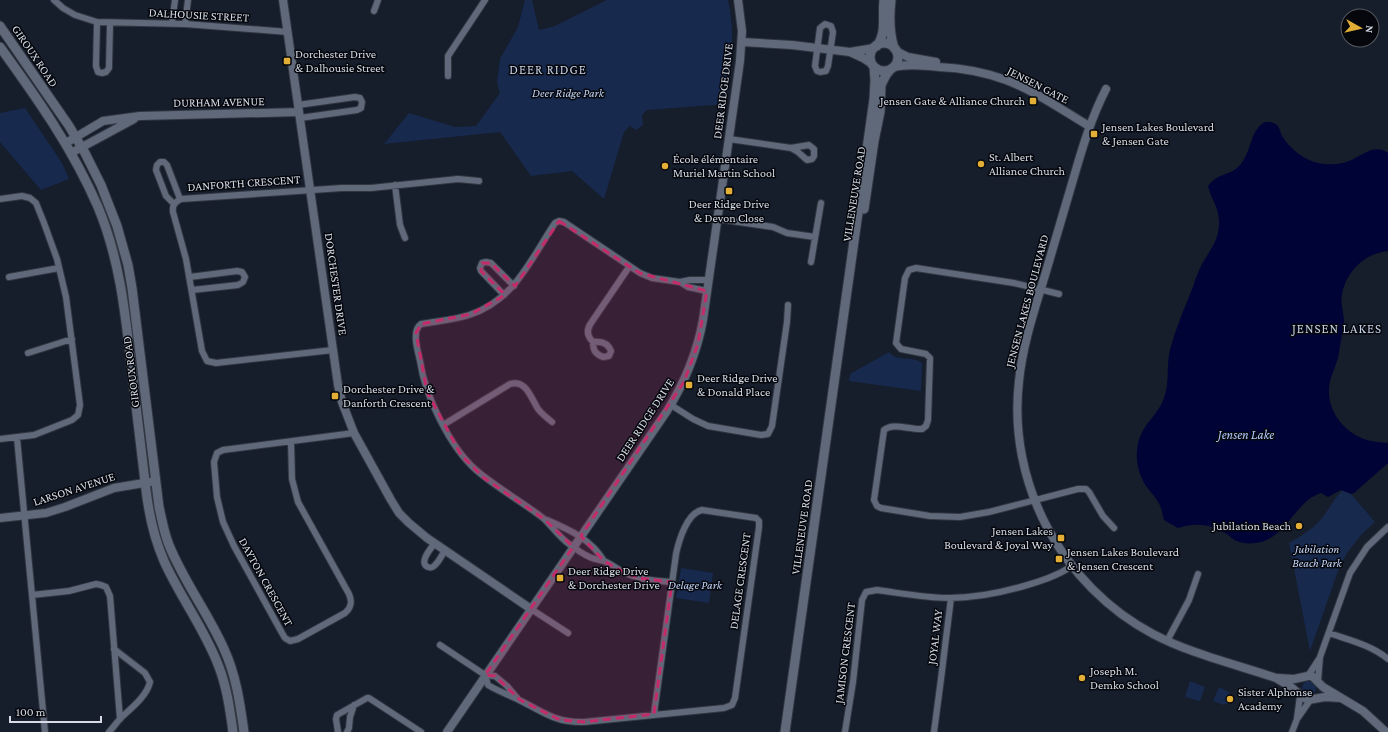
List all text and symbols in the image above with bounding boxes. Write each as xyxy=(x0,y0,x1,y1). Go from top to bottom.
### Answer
street label: DALHOUSIE STREET xyxy=(148,5,250,25)
north arrow xyxy=(1340,8,1380,48)
street label: GIROUX ROAD xyxy=(9,22,61,90)
text: N xyxy=(1363,25,1376,34)
street label: DEER RIDGE DRIVE xyxy=(710,42,736,140)
place label: Dorchester Drive & Dalhousie Street xyxy=(295,47,386,75)
marker: Dorchester Drive & Dalhousie Street xyxy=(282,56,292,66)
district label: DEER RIDGE xyxy=(509,62,587,77)
street label: JENSEN GATE xyxy=(1004,63,1072,107)
park label: Deer Ridge Park xyxy=(532,86,605,100)
street label: DURHAM AVENUE xyxy=(173,94,265,110)
place label: Jensen Gate & Alliance Church xyxy=(879,94,1026,108)
marker: Jensen Gate & Alliance Church xyxy=(1028,96,1038,106)
place label: Jensen Lakes Boulevard & Jensen Gate xyxy=(1101,120,1215,148)
marker: Jensen Lakes Boulevard & Jensen Gate xyxy=(1089,129,1099,139)
street label: VILLENEUVE ROAD xyxy=(840,145,868,243)
place label: St. Albert Alliance Church xyxy=(989,150,1066,178)
place label: École élémentaire Muriel Martin School xyxy=(673,152,775,180)
marker: St. Albert Alliance Church xyxy=(976,159,986,169)
marker: École élémentaire Muriel Martin School xyxy=(660,161,670,171)
street label: DANFORTH CRESCENT xyxy=(187,172,302,194)
marker: Deer Ridge Drive & Devon Close xyxy=(724,186,734,196)
place label: Deer Ridge Drive & Devon Close xyxy=(689,197,769,225)
street label: DORCHESTER DRIVE xyxy=(322,232,350,337)
street label: JENSEN LAKES BOULEVARD xyxy=(1002,233,1051,370)
district label: JENSEN LAKES xyxy=(1291,321,1382,336)
street label: GIROUX ROAD xyxy=(120,335,142,409)
place label: Deer Ridge Drive & Donald Place xyxy=(697,371,778,399)
street label: DEER RIDGE DRIVE xyxy=(613,375,677,464)
marker: Deer Ridge Drive & Donald Place xyxy=(684,380,694,390)
place label: Dorchester Drive & Danforth Crescent xyxy=(343,382,435,410)
marker: Dorchester Drive & Danforth Crescent xyxy=(330,391,340,401)
water label: Jensen Lake xyxy=(1216,427,1274,442)
street label: LARSON AVENUE xyxy=(31,469,117,509)
street label: VILLENEUVE ROAD xyxy=(788,478,816,576)
place label: Jubilation Beach xyxy=(1211,519,1292,533)
marker: Jubilation Beach xyxy=(1294,521,1304,531)
place label: Jensen Lakes Boulevard & Joyal Way xyxy=(944,524,1053,552)
street label: DELAGE CRESCENT xyxy=(726,531,754,630)
marker: Jensen Lakes Boulevard & Joyal Way xyxy=(1056,533,1066,543)
street label: DAYTON CRESCENT xyxy=(236,535,296,629)
park label: Jubilation Beach Park xyxy=(1292,542,1343,570)
place label: Jensen Lakes Boulevard & Jensen Crescent xyxy=(1066,545,1180,573)
marker: Jensen Lakes Boulevard & Jensen Crescent xyxy=(1054,554,1064,564)
place label: Deer Ridge Drive & Dorchester Drive xyxy=(568,564,660,592)
marker: Deer Ridge Drive & Dorchester Drive xyxy=(555,573,565,583)
park label: Delage Park xyxy=(668,578,723,592)
street label: JAMISON CRESCENT xyxy=(832,601,858,705)
street label: JOYAL WAY xyxy=(925,608,945,666)
place label: Joseph M. Demko School xyxy=(1089,664,1159,692)
marker: Joseph M. Demko School xyxy=(1077,673,1087,683)
place label: Sister Alphonse Academy xyxy=(1238,685,1312,713)
marker: Sister Alphonse Academy xyxy=(1225,694,1235,704)
scale bar xyxy=(10,698,101,724)
text: 100 m xyxy=(16,705,46,719)

